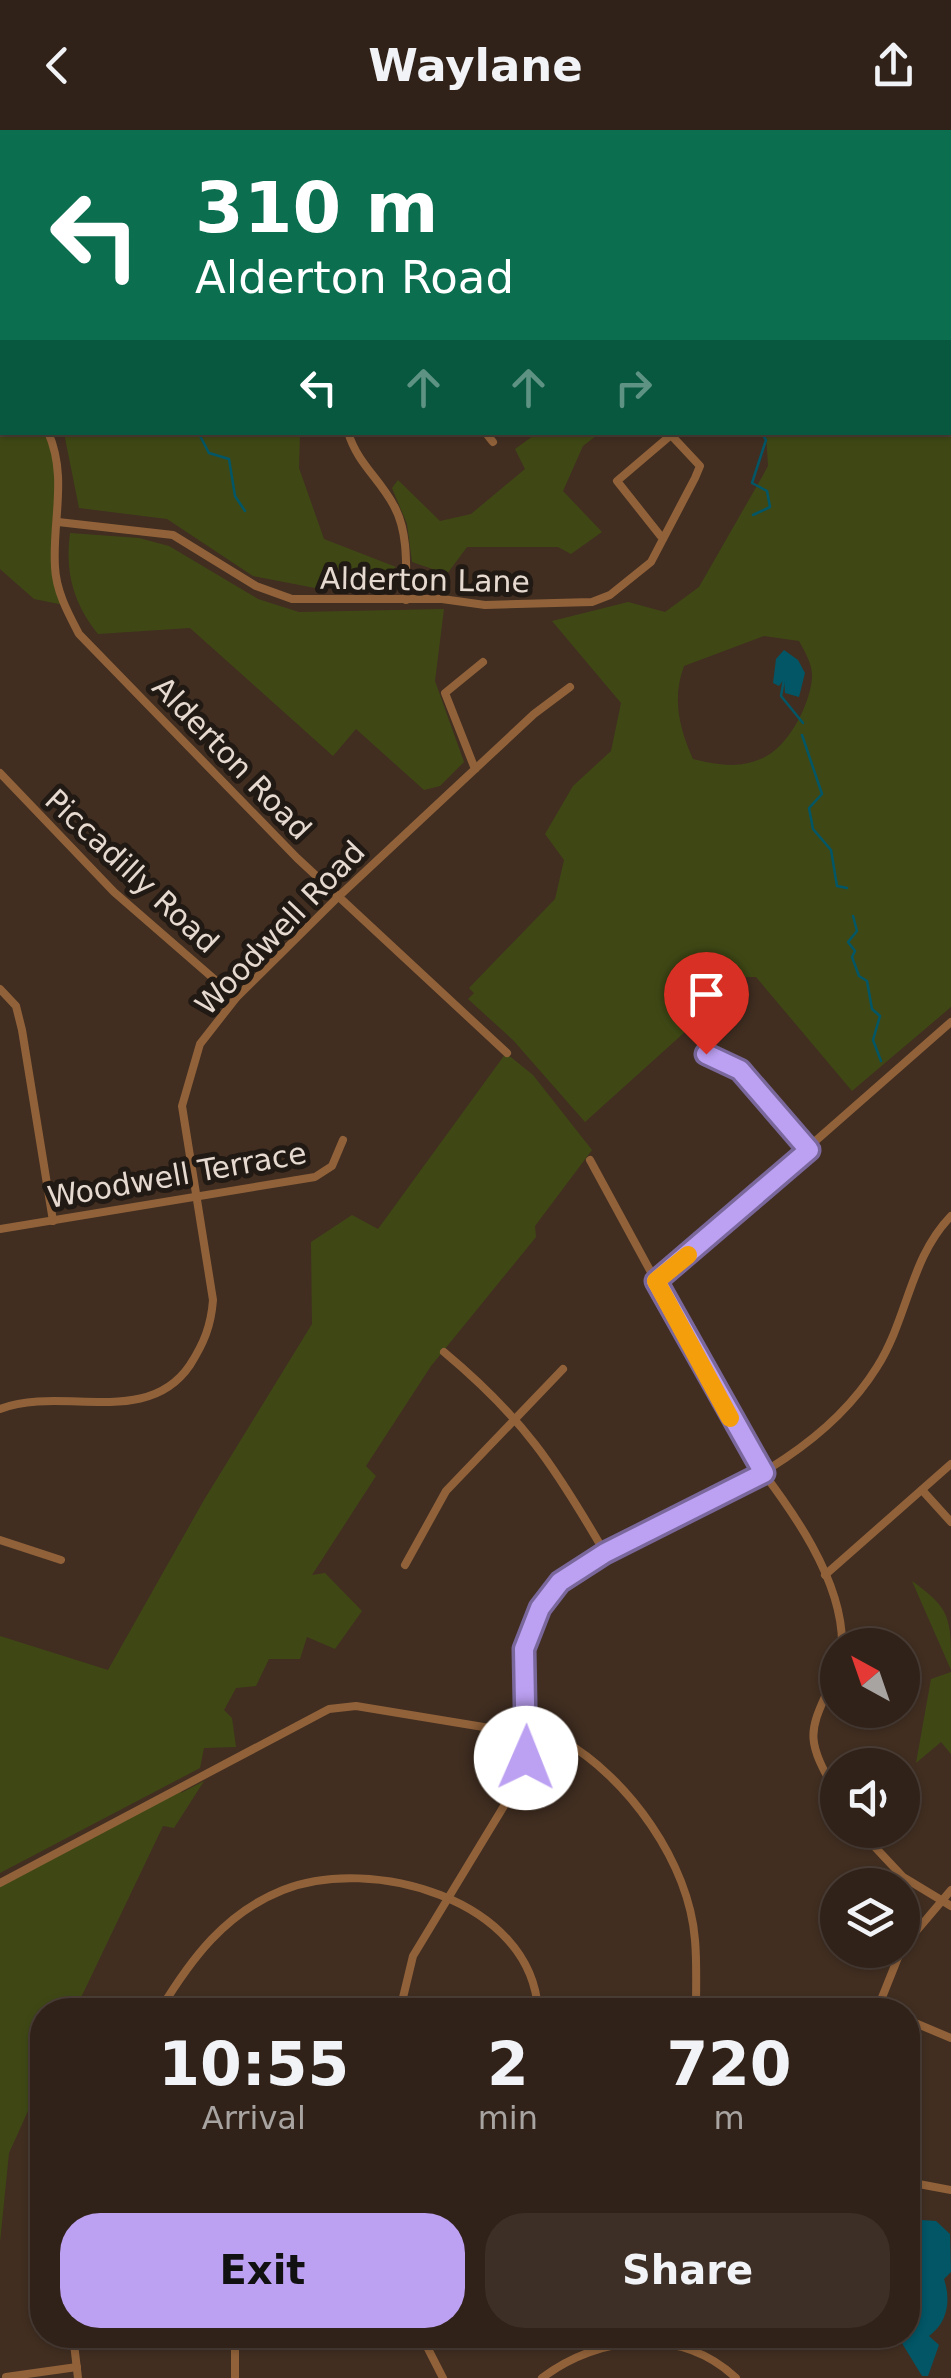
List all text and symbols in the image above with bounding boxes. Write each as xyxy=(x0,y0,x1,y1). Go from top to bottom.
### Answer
icon: back xyxy=(30,38,85,93)
icon: share xyxy=(866,38,921,93)
text: Waylane xyxy=(368,39,583,92)
text: 310 m xyxy=(195,167,438,249)
icon: left xyxy=(30,170,160,300)
text: Alderton Road xyxy=(195,251,514,304)
icon: left xyxy=(291,360,346,415)
icon: ahead xyxy=(396,360,451,415)
icon: ahead xyxy=(501,360,556,415)
icon: right xyxy=(606,360,661,415)
street label: Alderton Lane xyxy=(320,561,530,599)
street label: Alderton Road xyxy=(146,669,318,847)
street label: Piccadilly Road xyxy=(38,782,226,960)
street label: Woodwell Road xyxy=(188,834,372,1022)
pin xyxy=(664,952,749,1055)
icon: arrive xyxy=(679,967,734,1022)
street label: Woodwell Terrace xyxy=(45,1135,309,1215)
north arrow xyxy=(820,1628,920,1728)
map controls xyxy=(820,1628,920,1968)
position arrow xyxy=(474,1706,578,1810)
button: sound xyxy=(820,1748,920,1848)
button: layers xyxy=(820,1868,920,1968)
text: 10:55 xyxy=(158,2029,349,2099)
text: 2 xyxy=(487,2029,529,2099)
text: 720 xyxy=(666,2029,792,2099)
text: Arrival xyxy=(202,2099,306,2137)
text: min xyxy=(478,2099,538,2137)
text: m xyxy=(713,2099,745,2137)
button: Exit xyxy=(60,2213,465,2328)
button: Share xyxy=(485,2213,890,2328)

